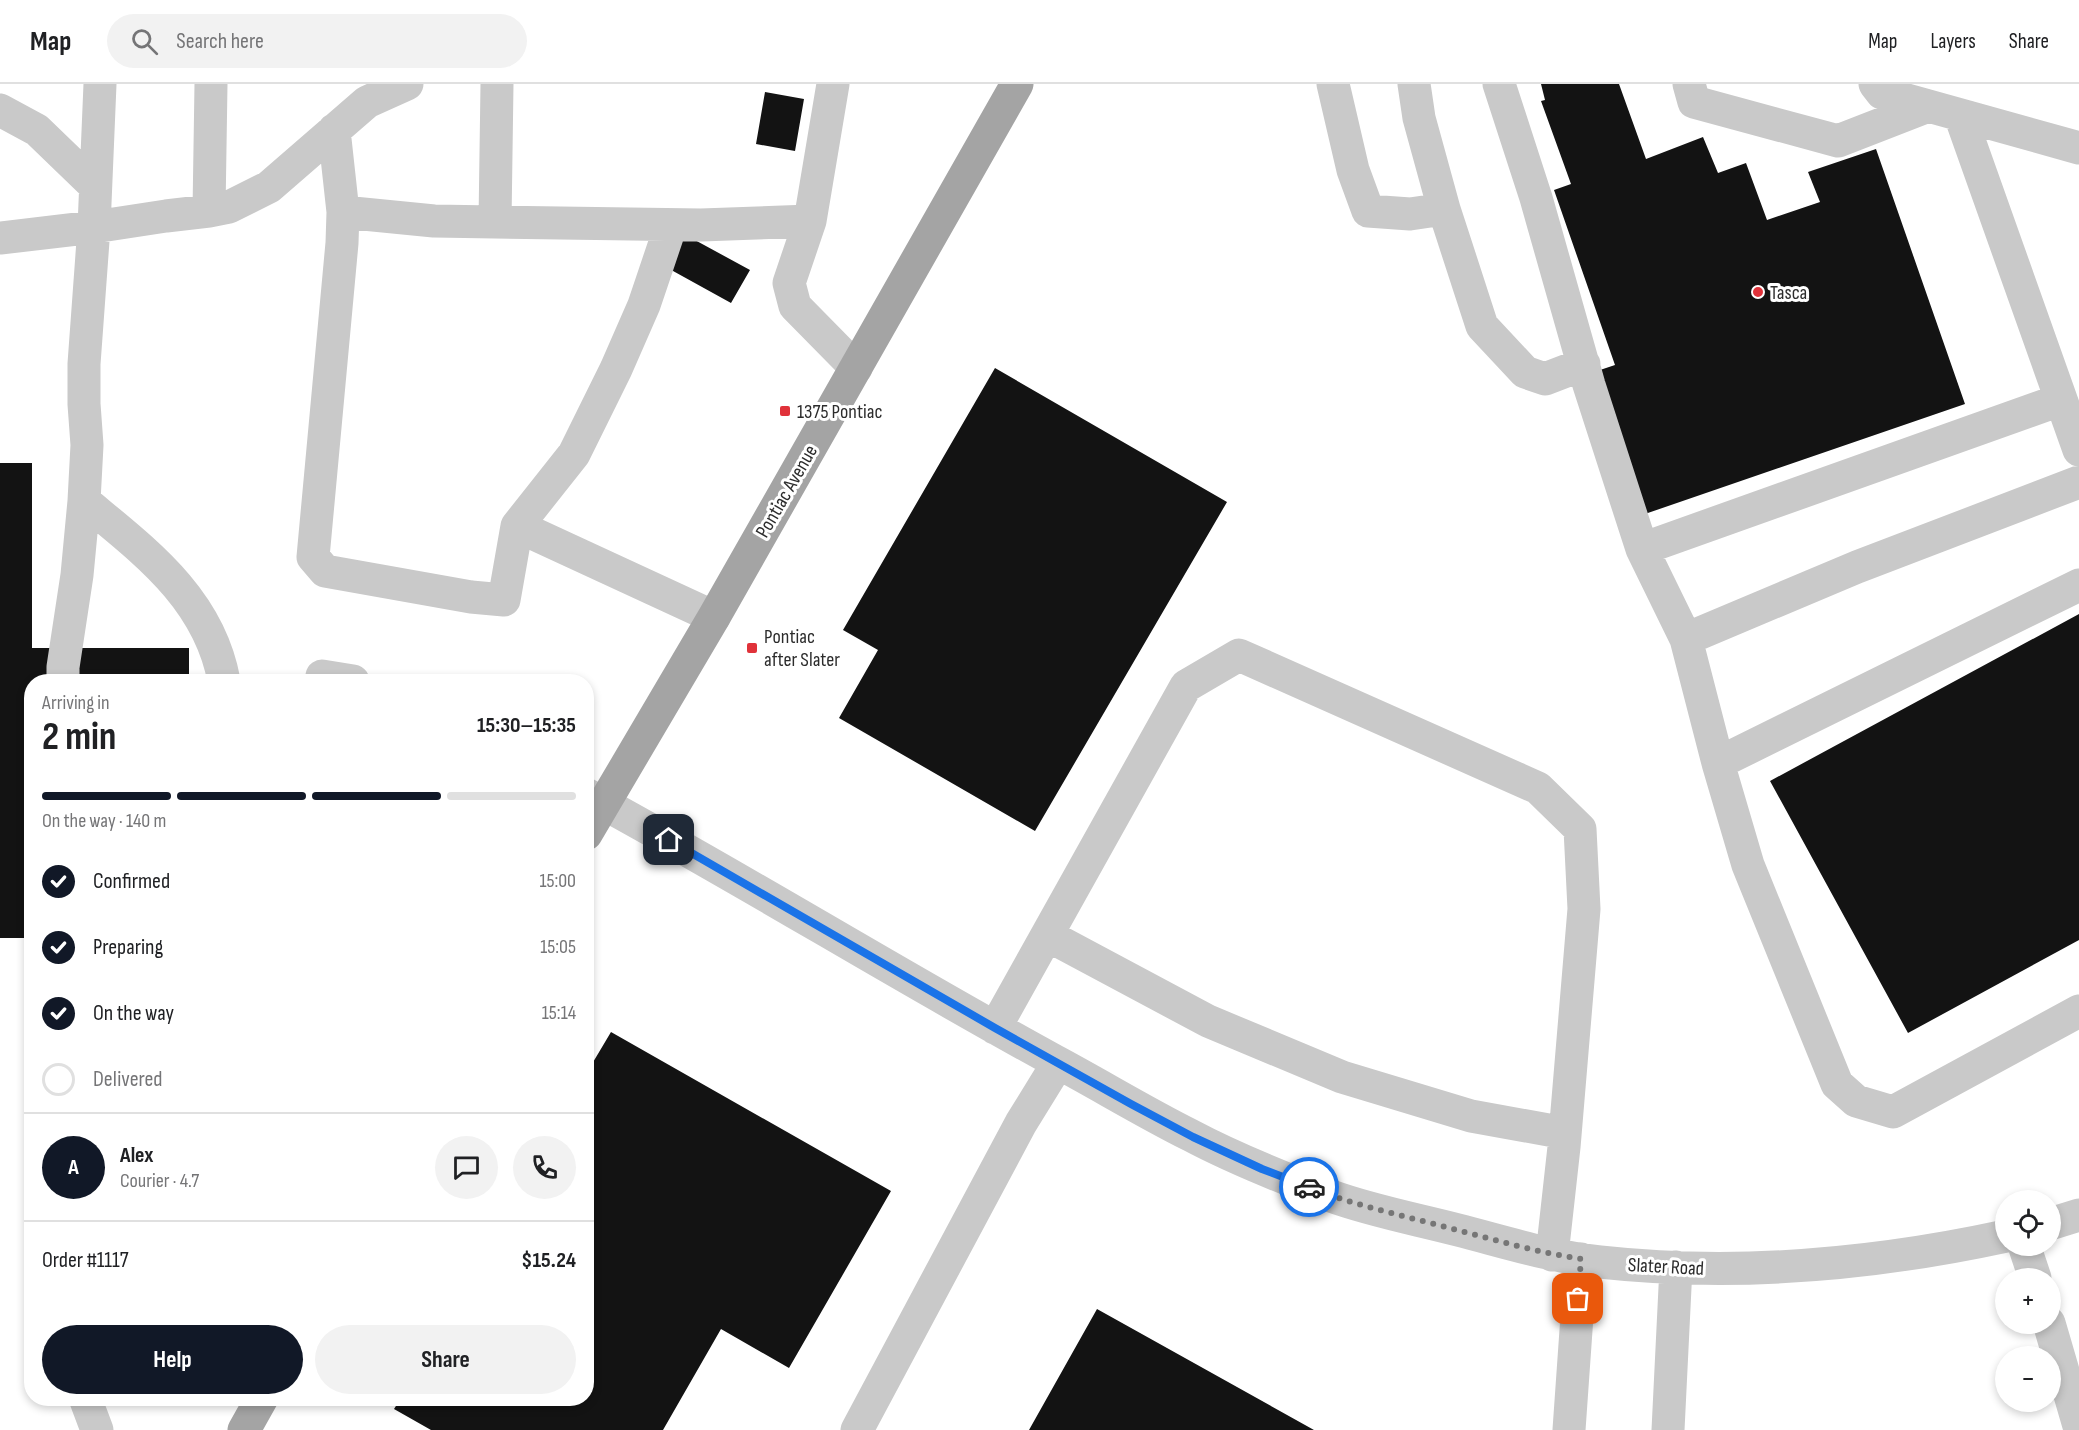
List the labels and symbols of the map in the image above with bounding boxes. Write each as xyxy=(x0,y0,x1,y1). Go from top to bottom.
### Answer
place label: Tasca xyxy=(1770,281,1807,305)
marker: Tasca xyxy=(1751,285,1765,299)
place label: 1375 Pontiac xyxy=(797,400,883,424)
marker: 1375 Pontiac xyxy=(778,404,792,418)
street label: Pontiac Avenue xyxy=(751,441,823,542)
place label: Pontiac after Slater xyxy=(764,625,840,672)
marker: Pontiac after Slater xyxy=(745,641,759,655)
pin xyxy=(643,814,694,865)
courier xyxy=(1279,1157,1339,1217)
street label: Slater Road xyxy=(1627,1253,1705,1281)
pin xyxy=(1552,1273,1603,1324)

